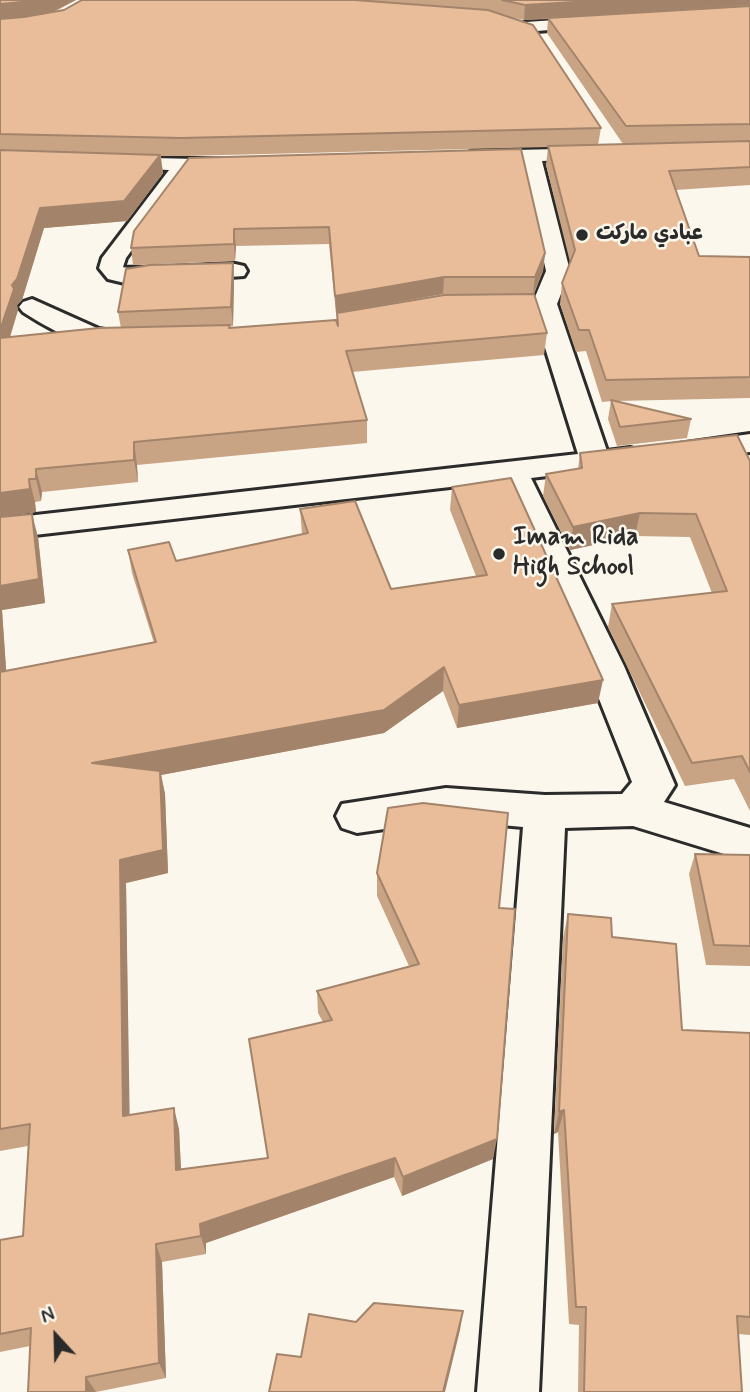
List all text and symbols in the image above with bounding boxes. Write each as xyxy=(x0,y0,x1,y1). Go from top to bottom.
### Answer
place label: عبادي ماركت xyxy=(596,222,703,248)
marker: عبادي ماركت xyxy=(574,227,590,243)
place label: Imam Rida High School xyxy=(513,523,639,584)
marker: Imam Rida High School xyxy=(491,546,507,562)
north arrow xyxy=(21,1301,91,1371)
text: N xyxy=(37,1302,58,1330)

